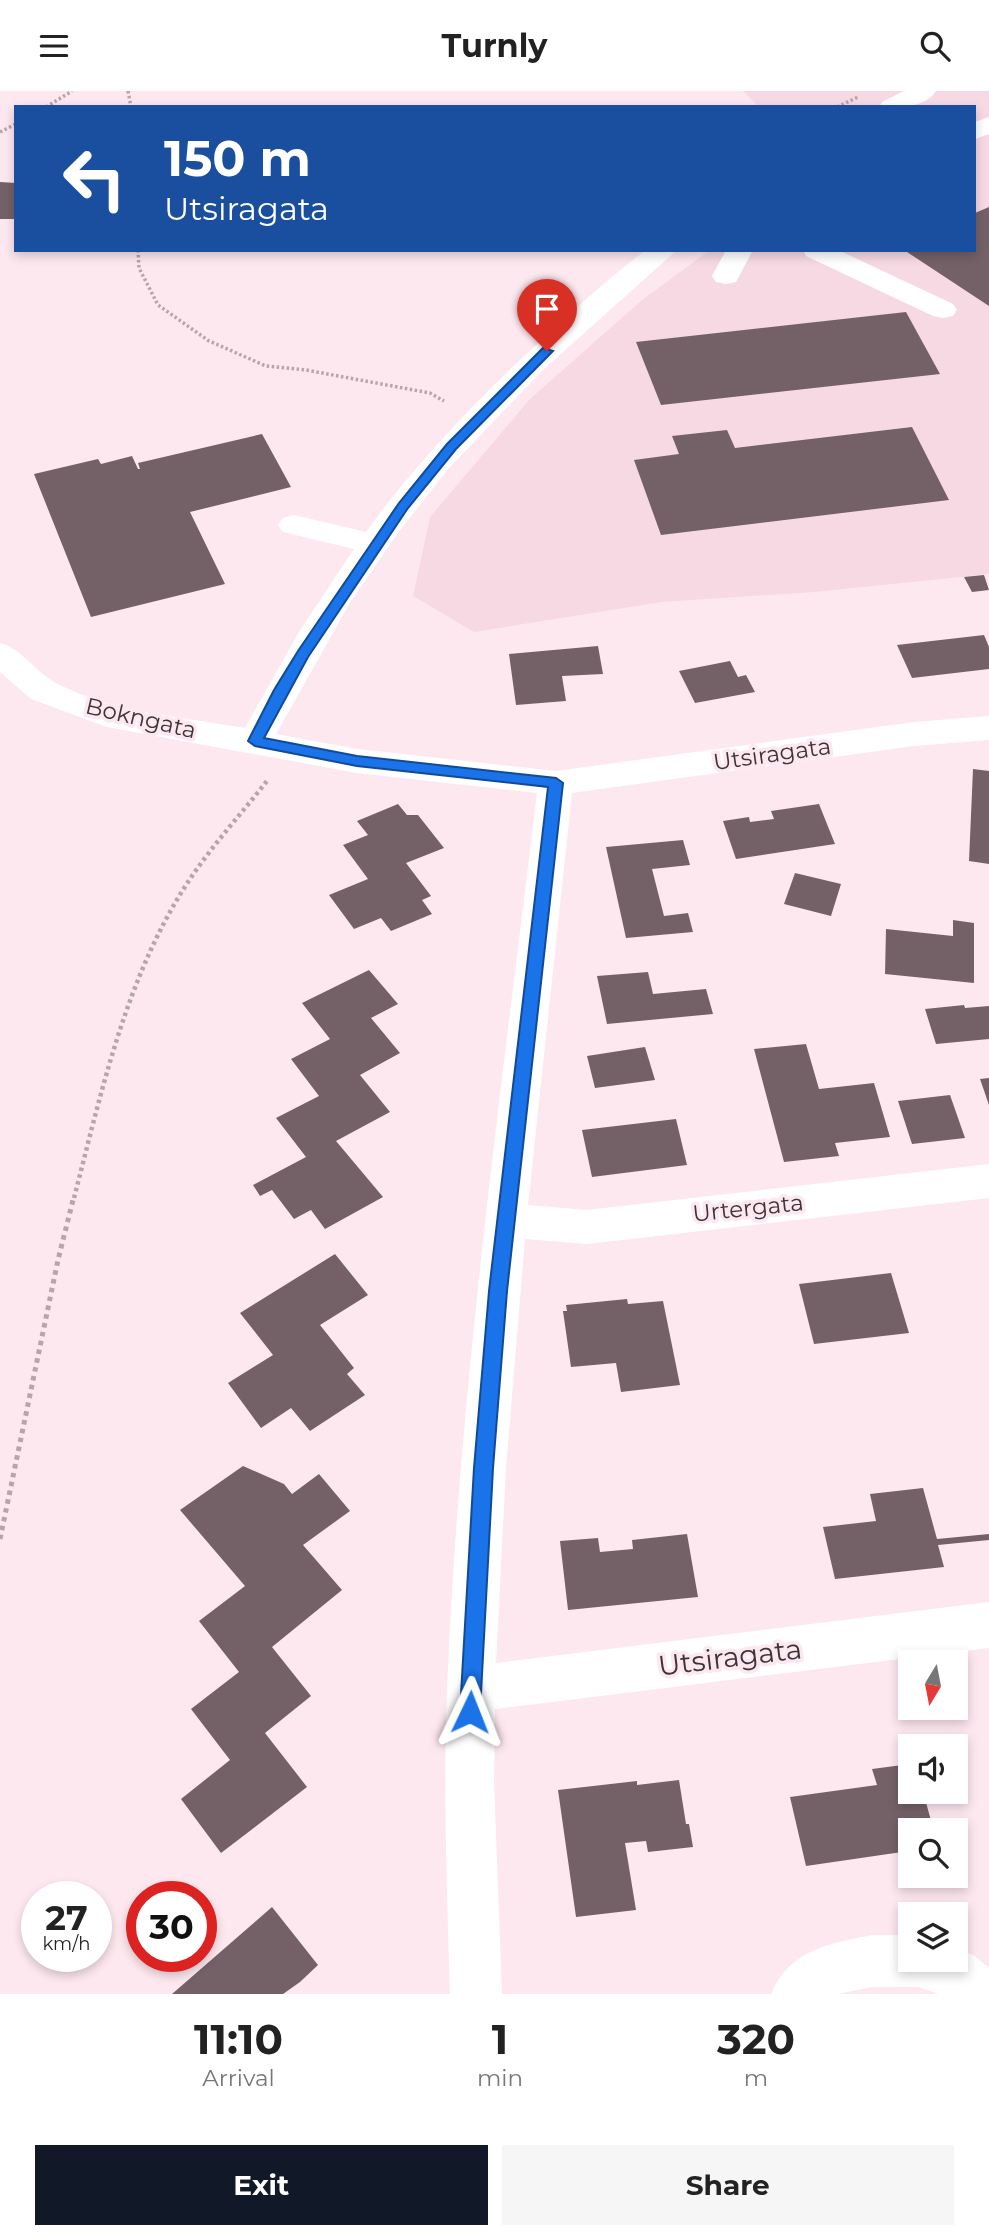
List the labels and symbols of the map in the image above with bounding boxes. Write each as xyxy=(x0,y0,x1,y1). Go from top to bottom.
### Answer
pin xyxy=(517,279,577,351)
street label: Bokngata xyxy=(83,692,199,744)
street label: Utsiragata xyxy=(711,732,833,776)
street label: Urtergata xyxy=(691,1188,805,1228)
street label: Utsiragata xyxy=(656,1631,804,1683)
north arrow xyxy=(898,1650,968,1720)
position arrow xyxy=(433,1675,507,1749)
speed limit sign: 30 xyxy=(126,1881,217,1972)

